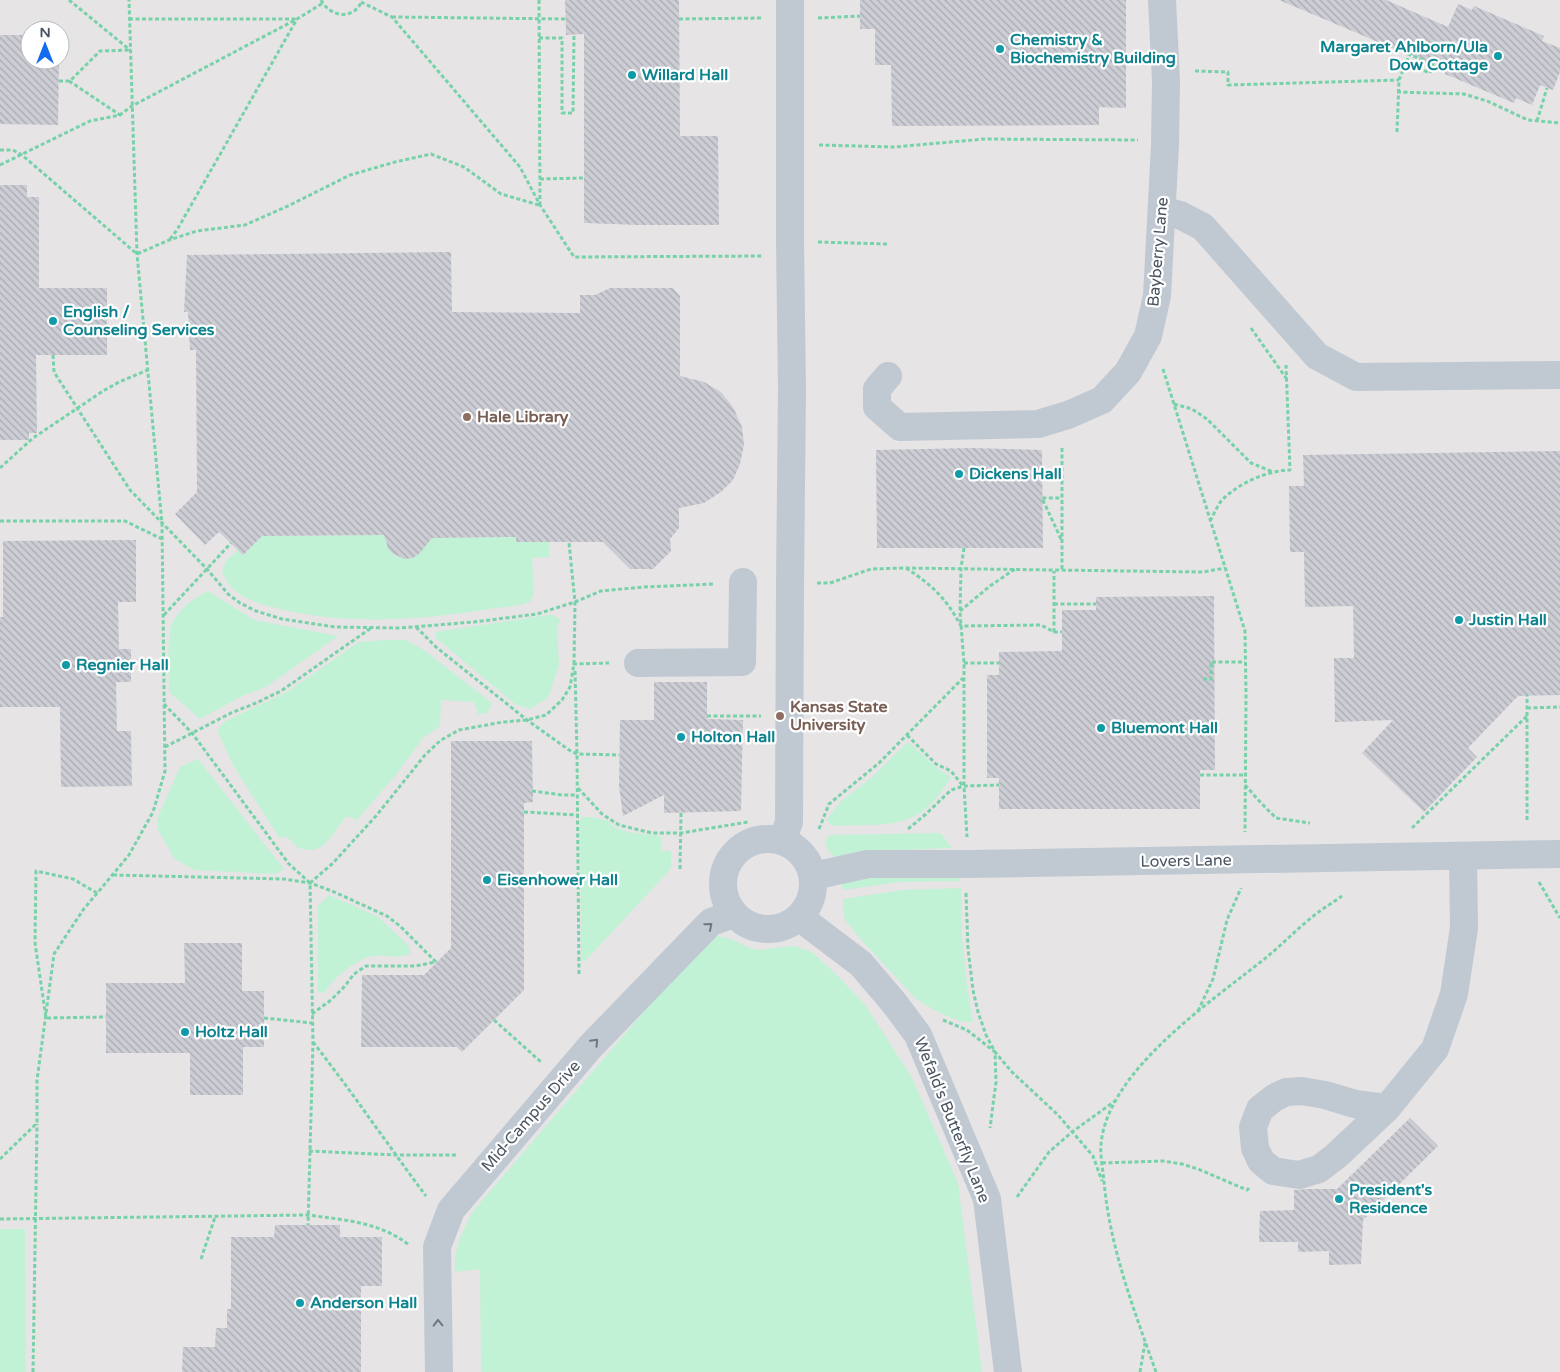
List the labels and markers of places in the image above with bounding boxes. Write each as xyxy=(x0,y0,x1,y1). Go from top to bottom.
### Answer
place label: Chemistry & Biochemistry Building xyxy=(1010,30,1176,68)
place label: Margaret Ahlborn/Ula Dow Cottage xyxy=(1320,37,1488,75)
marker: Chemistry & Biochemistry Building xyxy=(994,43,1006,55)
marker: Margaret Ahlborn/Ula Dow Cottage xyxy=(1492,50,1504,62)
place label: Willard Hall xyxy=(642,65,728,85)
marker: Willard Hall xyxy=(626,69,638,81)
place label: English / Counseling Services xyxy=(63,302,215,340)
marker: English / Counseling Services xyxy=(47,315,59,327)
place label: Hale Library xyxy=(477,407,569,427)
marker: Hale Library xyxy=(461,411,473,423)
place label: Dickens Hall xyxy=(969,464,1062,484)
marker: Dickens Hall xyxy=(953,468,965,480)
place label: Justin Hall xyxy=(1468,610,1547,630)
marker: Justin Hall xyxy=(1453,614,1465,626)
place label: Regnier Hall xyxy=(76,655,169,675)
marker: Regnier Hall xyxy=(60,659,72,671)
place label: Kansas State University xyxy=(790,697,887,735)
marker: Kansas State University xyxy=(774,710,786,722)
place label: Bluemont Hall xyxy=(1111,718,1218,738)
marker: Bluemont Hall xyxy=(1095,722,1107,734)
place label: Holton Hall xyxy=(691,727,775,747)
marker: Holton Hall xyxy=(675,731,687,743)
place label: Eisenhower Hall xyxy=(497,870,618,890)
marker: Eisenhower Hall xyxy=(481,874,493,886)
place label: Holtz Hall xyxy=(195,1022,268,1042)
marker: Holtz Hall xyxy=(179,1026,191,1038)
place label: President's Residence xyxy=(1349,1180,1433,1218)
marker: President's Residence xyxy=(1333,1193,1345,1205)
place label: Anderson Hall xyxy=(310,1293,417,1313)
marker: Anderson Hall xyxy=(294,1297,306,1309)

